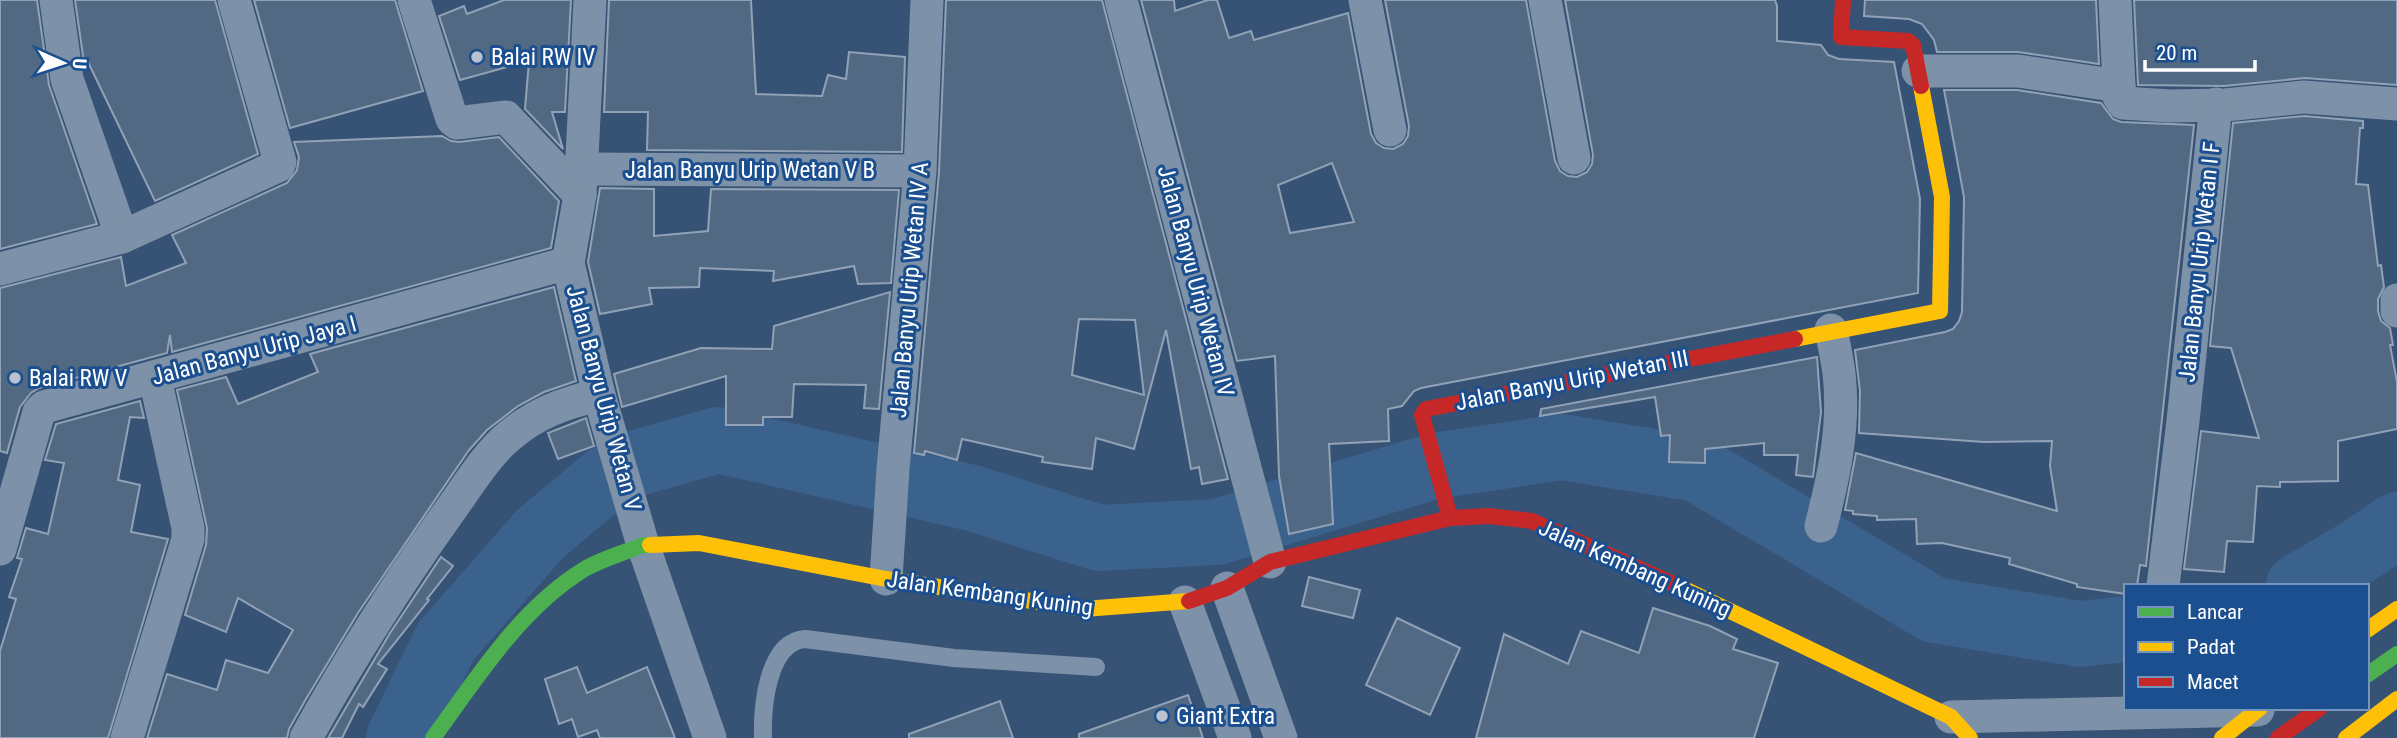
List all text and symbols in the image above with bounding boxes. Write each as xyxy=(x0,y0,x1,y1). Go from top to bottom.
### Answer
north arrow xyxy=(28,28,98,98)
scale bar xyxy=(2145,28,2255,72)
text: 20 m xyxy=(2156,41,2197,65)
place label: Balai RW IV xyxy=(491,44,595,71)
marker: Balai RW IV xyxy=(469,49,485,65)
text: U xyxy=(68,58,91,70)
street label: Jalan Banyu Urip Wetan I F xyxy=(2173,140,2226,384)
street label: Jalan Banyu Urip Wetan V B xyxy=(625,157,875,184)
street label: Jalan Banyu Urip Wetan IV A xyxy=(885,161,934,419)
street label: Jalan Banyu Urip Wetan IV xyxy=(1152,163,1239,400)
street label: Jalan Banyu Urip Wetan V xyxy=(560,282,647,514)
street label: Jalan Banyu Urip Jaya I xyxy=(149,310,359,391)
street label: Jalan Banyu Urip Wetan III xyxy=(1453,345,1691,416)
place label: Balai RW V xyxy=(29,365,127,392)
marker: Balai RW V xyxy=(7,370,23,386)
street label: Jalan Kembang Kuning xyxy=(1534,514,1735,623)
street label: Jalan Kembang Kuning xyxy=(885,566,1095,621)
legend xyxy=(2124,584,2369,710)
text: Lancar xyxy=(2187,600,2243,624)
text: Padat xyxy=(2187,635,2235,659)
text: Macet xyxy=(2187,670,2239,694)
place label: Giant Extra xyxy=(1176,703,1275,730)
marker: Giant Extra xyxy=(1154,708,1170,724)

